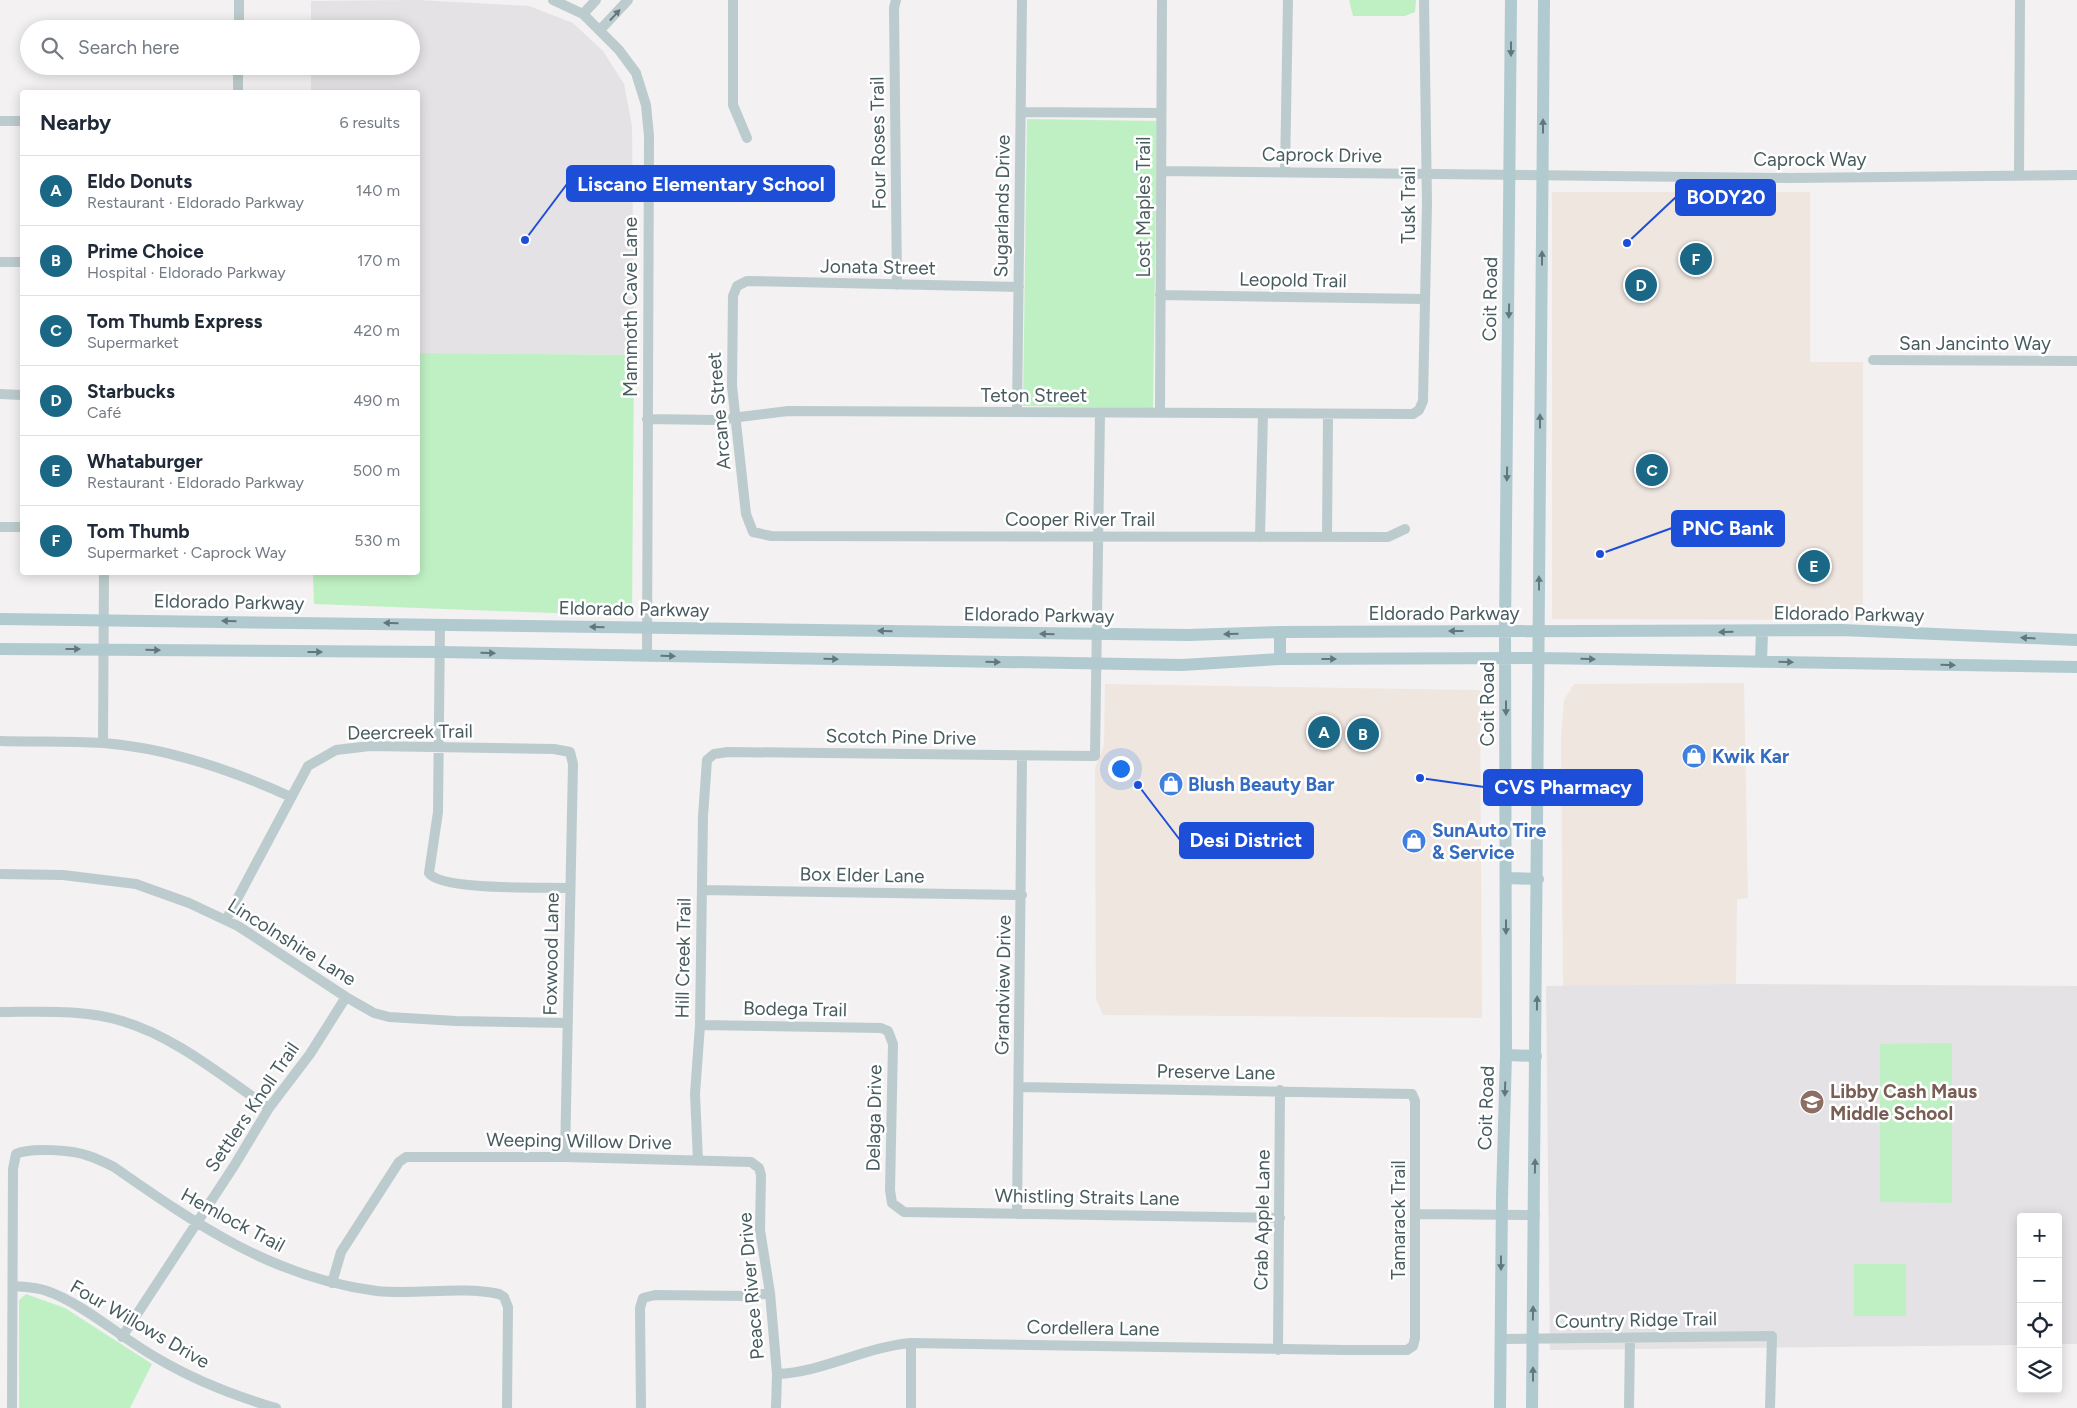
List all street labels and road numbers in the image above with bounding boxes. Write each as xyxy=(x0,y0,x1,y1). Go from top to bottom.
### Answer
street label: Four Roses Trail xyxy=(865,76,891,210)
street label: Sugarlands Drive xyxy=(989,134,1015,278)
street label: Lost Maples Trail xyxy=(1132,136,1155,278)
street label: Caprock Drive xyxy=(1262,142,1382,168)
street label: Caprock Way xyxy=(1753,148,1867,171)
street label: Tusk Trail xyxy=(1397,166,1420,244)
street label: Mammoth Cave Lane xyxy=(619,217,642,397)
street label: Jonata Street xyxy=(820,254,936,280)
street label: Coit Road xyxy=(1478,256,1502,342)
street label: Leopold Trail xyxy=(1239,268,1347,292)
street label: San Jancinto Way xyxy=(1899,332,2051,355)
street label: Arcane Street xyxy=(702,351,736,471)
street label: Teton Street xyxy=(981,384,1087,407)
street label: Cooper River Trail xyxy=(1005,508,1155,531)
street label: Eldorado Parkway xyxy=(153,589,305,615)
street label: Eldorado Parkway xyxy=(558,596,710,622)
street label: Eldorado Parkway xyxy=(1773,601,1925,627)
street label: Eldorado Parkway xyxy=(963,602,1115,628)
street label: Eldorado Parkway xyxy=(1369,602,1519,625)
street label: Coit Road xyxy=(1476,662,1499,746)
street label: Deercreek Trail xyxy=(347,719,473,745)
street label: Scotch Pine Drive xyxy=(825,724,977,750)
street label: Box Elder Lane xyxy=(799,862,925,888)
street label: Foxwood Lane xyxy=(538,892,564,1016)
street label: Lincolnshire Lane xyxy=(224,893,360,991)
street label: Hill Creek Trail xyxy=(670,897,696,1019)
street label: Grandview Drive xyxy=(990,915,1016,1055)
street label: Bodega Trail xyxy=(743,997,847,1021)
street label: Settlers Knoll Trail xyxy=(200,1038,304,1176)
street label: Preserve Lane xyxy=(1156,1059,1276,1085)
street label: Delaga Drive xyxy=(862,1064,886,1172)
street label: Coit Road xyxy=(1473,1065,1499,1151)
street label: Weeping Willow Drive xyxy=(486,1128,672,1154)
street label: Crab Apple Lane xyxy=(1249,1149,1275,1291)
street label: Tamarack Trail xyxy=(1387,1160,1410,1280)
street label: Hemlock Trail xyxy=(177,1183,289,1257)
street label: Whistling Straits Lane xyxy=(994,1184,1180,1210)
street label: Peace River Drive xyxy=(733,1211,769,1361)
street label: Four Willows Drive xyxy=(66,1275,214,1373)
street label: Country Ridge Trail xyxy=(1555,1307,1717,1333)
street label: Cordellera Lane xyxy=(1026,1315,1160,1341)

